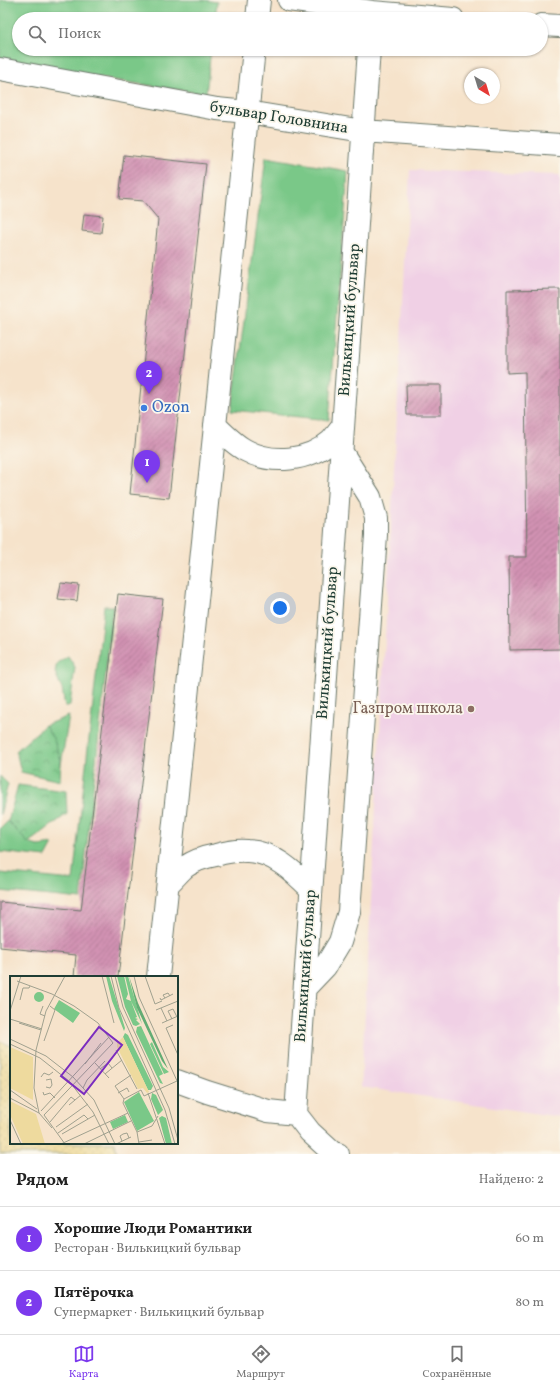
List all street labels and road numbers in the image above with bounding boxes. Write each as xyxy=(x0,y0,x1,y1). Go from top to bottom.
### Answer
street label: бульвар Головнина xyxy=(208,96,350,140)
street label: Вилькицкий бульвар xyxy=(334,243,366,397)
street label: Вилькицкий бульвар xyxy=(312,566,344,720)
street label: Вилькицкий бульвар xyxy=(290,889,322,1043)

